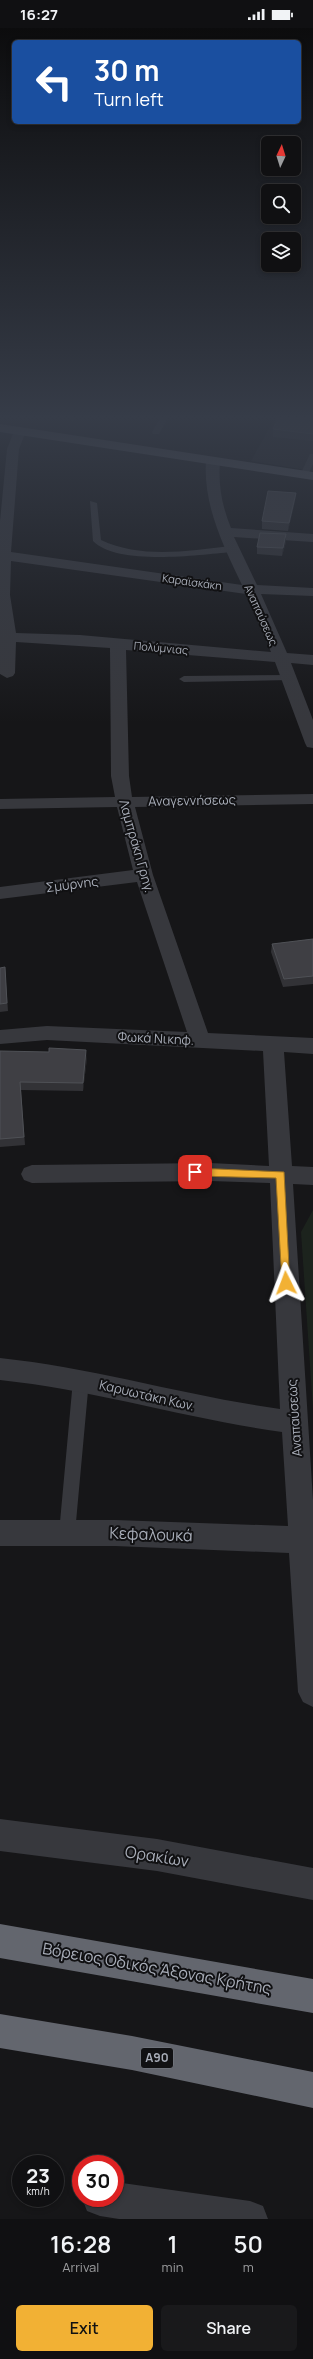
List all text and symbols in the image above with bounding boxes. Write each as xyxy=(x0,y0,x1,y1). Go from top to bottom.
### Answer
text: 16:27 xyxy=(20,4,58,25)
text: 30 m xyxy=(94,51,159,89)
icon: left xyxy=(28,56,80,108)
text: Turn left xyxy=(94,87,164,111)
north arrow xyxy=(261,136,301,176)
map controls xyxy=(261,136,301,272)
button: search xyxy=(261,184,301,224)
button: layers xyxy=(261,232,301,272)
street label: Καραϊσκάκη xyxy=(161,570,223,593)
street label: Αναπαύσεως xyxy=(241,582,282,648)
street label: Πολύμνιας xyxy=(133,638,189,657)
street label: Αναγεννήσεως xyxy=(148,790,236,810)
street label: Λαμπράκη Γρηγ. xyxy=(115,797,159,895)
street label: Σμύρνης xyxy=(45,872,99,896)
street label: Φωκά Νικηφ. xyxy=(117,1027,195,1049)
pin xyxy=(178,1155,212,1189)
icon: arrive xyxy=(184,1161,206,1183)
position arrow xyxy=(265,1262,307,1304)
street label: Καρυωτάκη Κων. xyxy=(98,1375,196,1415)
street label: Αναπαύσεως xyxy=(282,1379,306,1457)
street label: Κεφαλουκά xyxy=(109,1522,193,1546)
street label: Ορακίων xyxy=(124,1840,190,1872)
street label: Βόρειος Οδικός Άξονας Κρήτης xyxy=(41,1937,273,1999)
road number: Α90 xyxy=(141,2048,173,2068)
speed limit sign: 30 xyxy=(72,2155,124,2207)
text: 23 xyxy=(26,2162,50,2189)
text: km/h xyxy=(26,2184,50,2198)
text: 16:28 xyxy=(50,2227,112,2260)
text: 1 xyxy=(167,2227,178,2260)
text: 50 xyxy=(233,2227,263,2260)
text: Arrival xyxy=(62,2258,99,2276)
text: min xyxy=(162,2258,183,2276)
text: m xyxy=(243,2258,254,2276)
button: Exit xyxy=(16,2305,153,2351)
button: Share xyxy=(161,2305,297,2351)

